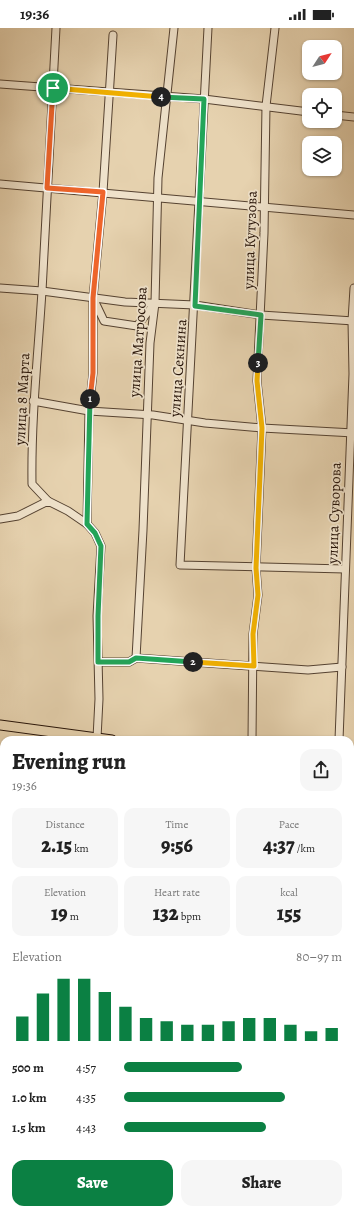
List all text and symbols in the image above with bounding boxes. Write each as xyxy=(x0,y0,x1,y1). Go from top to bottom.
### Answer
text: 19:36 xyxy=(20,4,49,24)
north arrow xyxy=(302,40,342,80)
map controls xyxy=(302,40,342,176)
pin xyxy=(36,71,70,105)
icon: arrive xyxy=(42,77,64,99)
pin: 4 xyxy=(151,87,171,107)
button: locate xyxy=(302,88,342,128)
text: 4 xyxy=(158,89,164,104)
button: layers xyxy=(302,136,342,176)
street label: улица Кутузова xyxy=(238,190,262,291)
street label: улица Матросова xyxy=(124,286,152,399)
street label: улица Секнина xyxy=(165,318,191,419)
street label: улица 8 Марта xyxy=(10,352,34,447)
pin: 3 xyxy=(248,353,268,373)
text: 3 xyxy=(256,355,260,370)
pin: 1 xyxy=(80,389,100,409)
text: 1 xyxy=(88,391,92,406)
street label: улица Суворова xyxy=(322,462,346,565)
pin: 2 xyxy=(183,652,203,672)
text: 2 xyxy=(190,654,196,669)
text: Evening run xyxy=(12,747,126,777)
button: share xyxy=(300,749,342,791)
text: 19:36 xyxy=(12,777,37,794)
text: Distance xyxy=(45,817,85,832)
text: Time xyxy=(166,817,188,832)
text: Pace xyxy=(279,817,299,832)
text: 2.15 xyxy=(41,832,72,859)
text: 9:56 xyxy=(161,832,193,859)
text: 4:37 xyxy=(263,832,295,859)
text: km xyxy=(72,841,89,856)
text: /km xyxy=(295,841,315,856)
text: Elevation xyxy=(44,885,86,900)
text: Heart rate xyxy=(154,885,200,900)
text: kcal xyxy=(280,885,298,900)
text: 19 xyxy=(51,900,68,927)
text: 132 xyxy=(153,900,179,927)
text: 155 xyxy=(277,900,301,927)
text: m xyxy=(68,909,79,924)
text: bpm xyxy=(179,909,201,924)
text: Elevation xyxy=(12,948,62,965)
text: 80–97 m xyxy=(296,948,342,965)
text: 500 m xyxy=(12,1059,44,1076)
text: 4:57 xyxy=(76,1059,96,1076)
text: 1.0 km xyxy=(12,1089,47,1106)
text: 4:35 xyxy=(76,1089,96,1106)
text: 1.5 km xyxy=(12,1119,46,1136)
text: 4:43 xyxy=(76,1119,96,1136)
button: Save xyxy=(12,1160,173,1206)
button: Share xyxy=(181,1160,342,1206)

